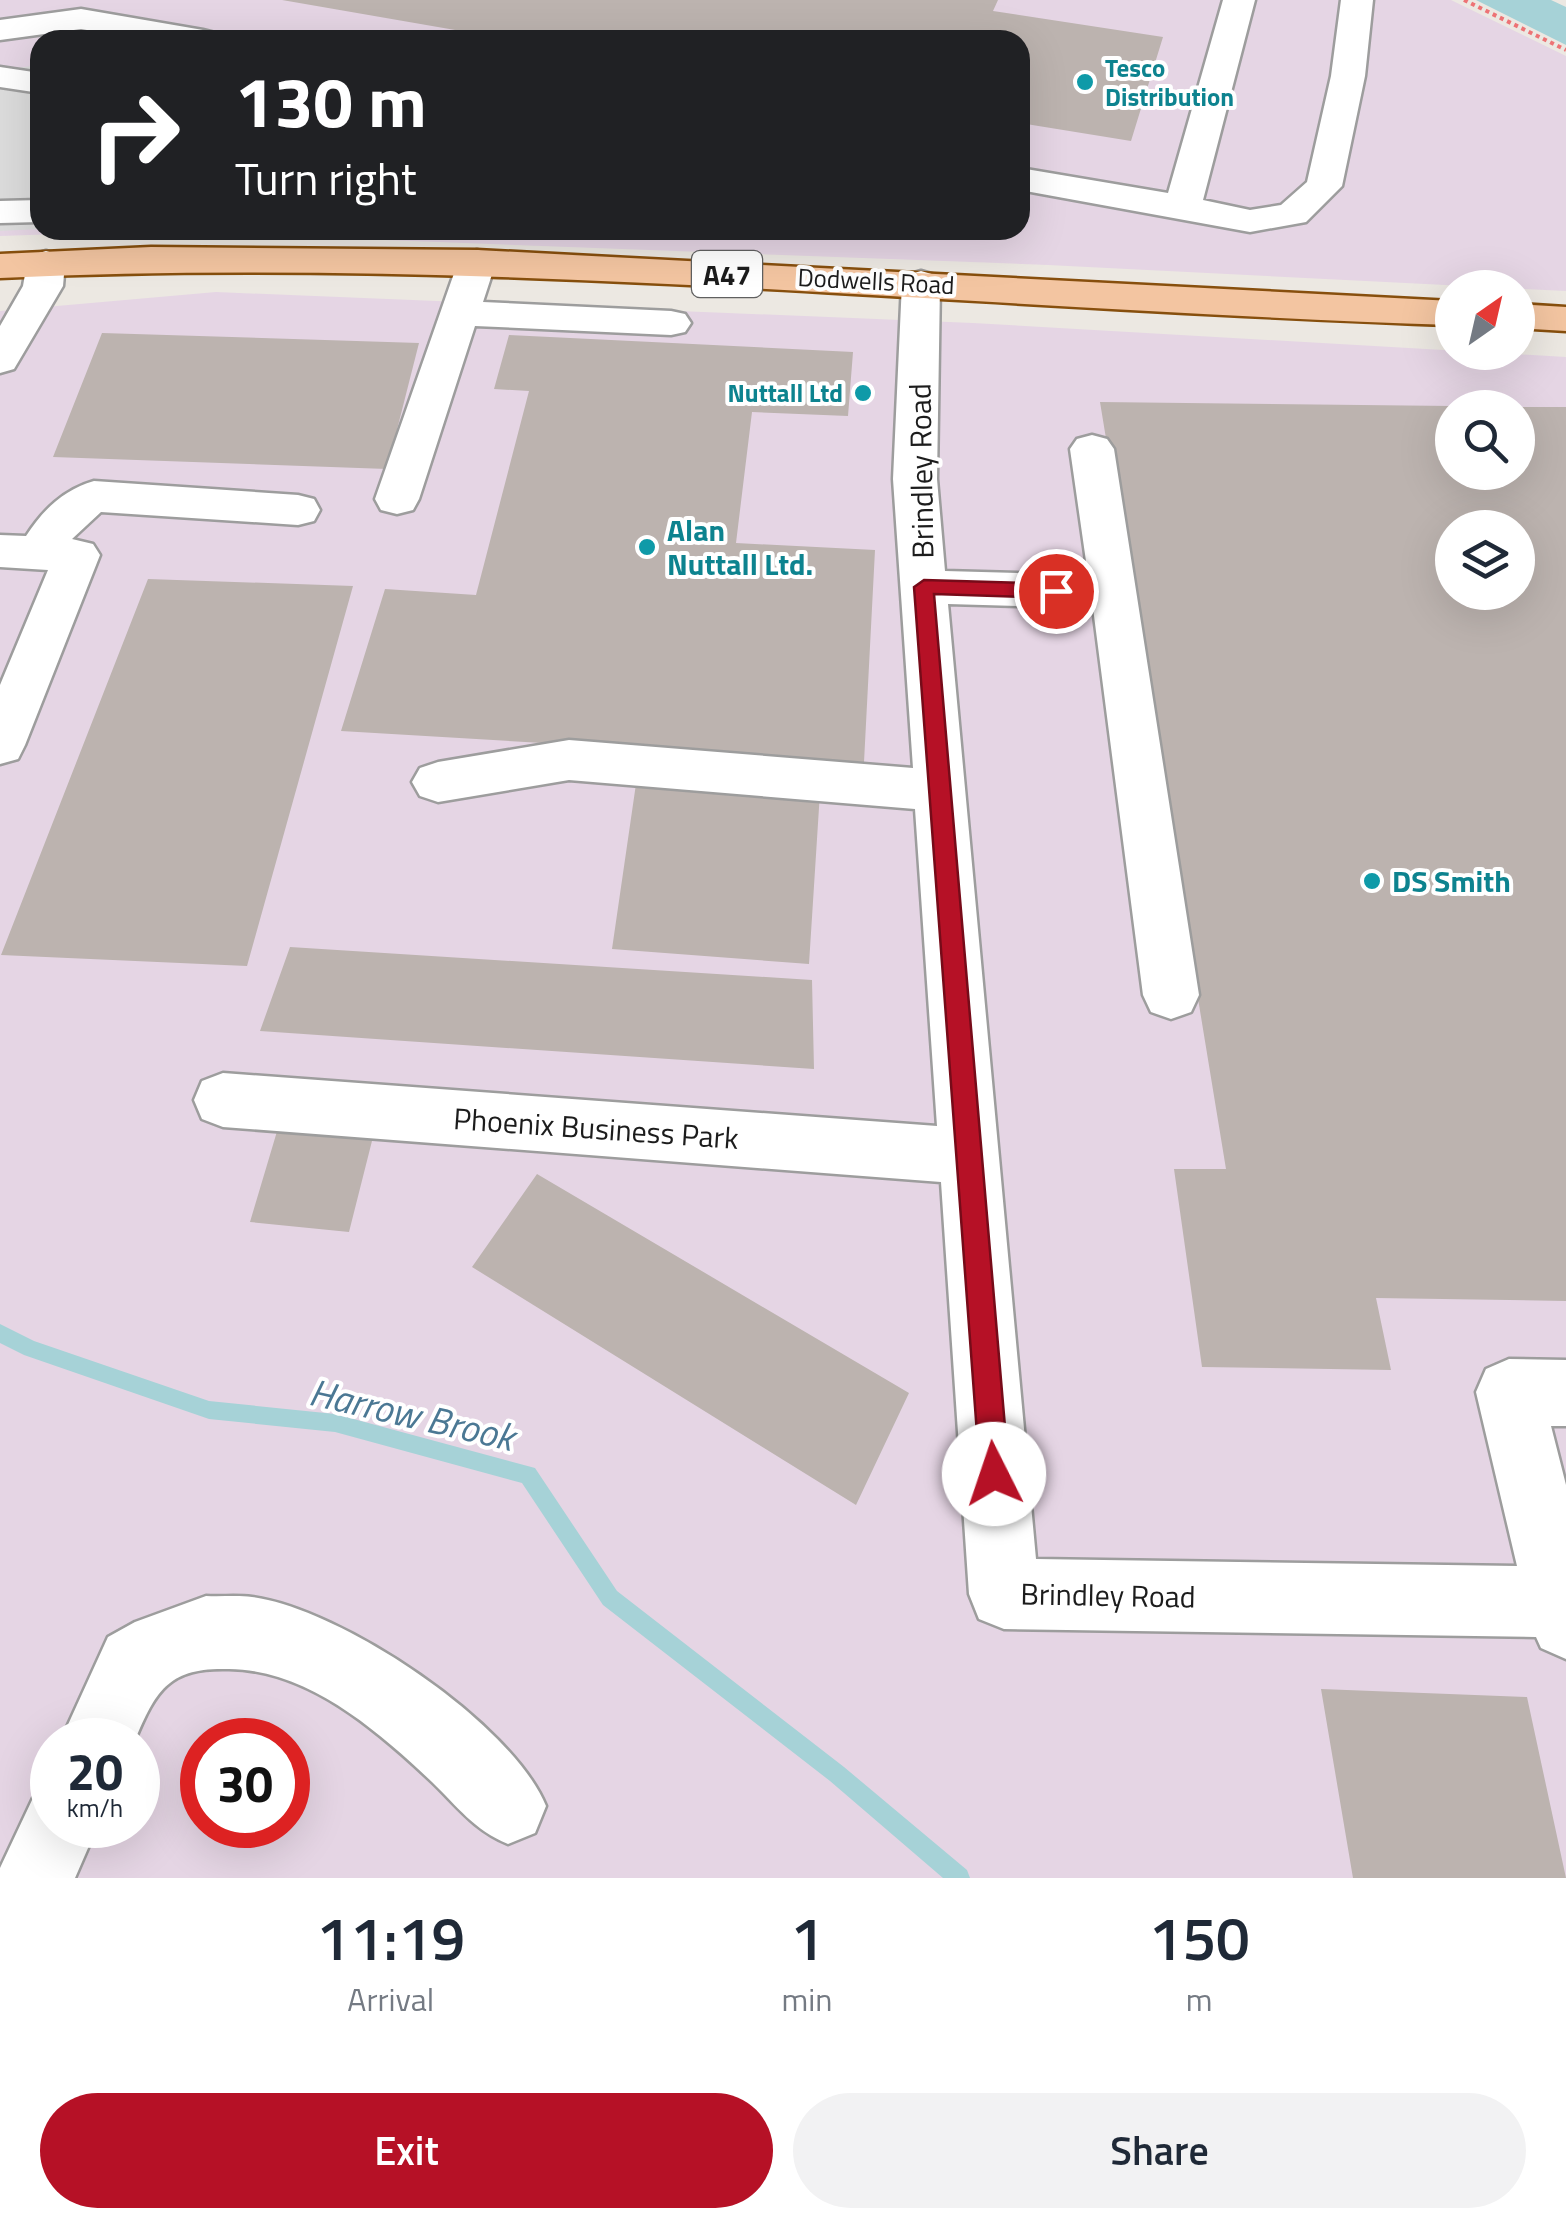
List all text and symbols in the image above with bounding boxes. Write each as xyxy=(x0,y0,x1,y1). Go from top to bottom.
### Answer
text: 130 m xyxy=(235,48,427,154)
place label: Tesco Distribution xyxy=(1105,49,1234,116)
icon: right xyxy=(70,70,200,200)
marker: Tesco Distribution xyxy=(1074,71,1096,93)
text: Turn right xyxy=(235,144,417,212)
road number: A47 xyxy=(692,251,762,297)
street label: Dodwells Road xyxy=(797,258,955,304)
north arrow xyxy=(1435,270,1535,370)
map controls xyxy=(1435,270,1535,610)
place label: Nuttall Ltd xyxy=(728,374,843,412)
marker: Nuttall Ltd xyxy=(852,382,874,404)
street label: Brindley Road xyxy=(896,383,946,559)
button: search xyxy=(1435,390,1535,490)
place label: Alan Nuttall Ltd. xyxy=(667,507,813,587)
button: layers xyxy=(1435,510,1535,610)
marker: Alan Nuttall Ltd. xyxy=(636,536,658,558)
pin xyxy=(1014,549,1099,634)
icon: arrive xyxy=(1029,564,1084,619)
place label: DS Smith xyxy=(1392,858,1511,904)
marker: DS Smith xyxy=(1361,870,1383,892)
street label: Phoenix Business Park xyxy=(452,1095,740,1161)
water label: Harrow Brook xyxy=(304,1362,524,1467)
position arrow xyxy=(942,1422,1046,1526)
street label: Brindley Road xyxy=(1020,1570,1196,1620)
speed limit sign: 30 xyxy=(180,1718,310,1848)
text: 20 xyxy=(67,1733,123,1809)
text: km/h xyxy=(67,1789,123,1827)
text: 11:19 xyxy=(316,1892,465,1983)
text: 1 xyxy=(790,1892,824,1983)
text: 150 xyxy=(1149,1892,1250,1983)
text: Arrival xyxy=(347,1975,434,2023)
text: min xyxy=(781,1975,832,2023)
text: m xyxy=(1186,1975,1213,2023)
button: Exit xyxy=(40,2093,773,2208)
button: Share xyxy=(793,2093,1526,2208)

